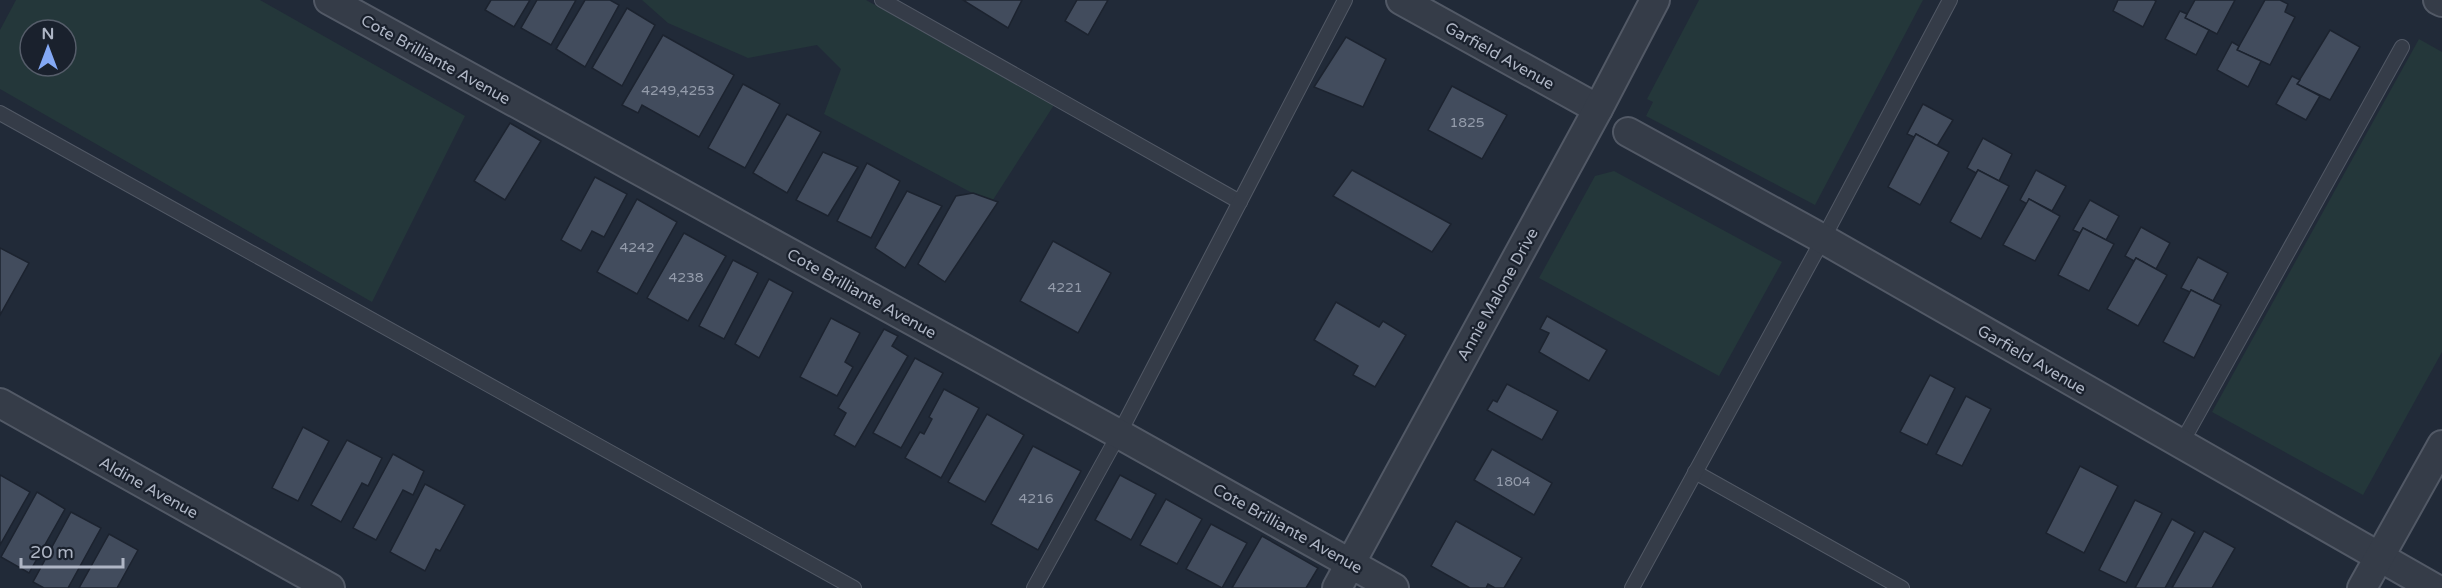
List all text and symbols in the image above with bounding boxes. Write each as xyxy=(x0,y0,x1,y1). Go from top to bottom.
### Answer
street label: Cote Brilliante Avenue xyxy=(357,10,514,109)
north arrow xyxy=(18,18,78,78)
street label: Garfield Avenue xyxy=(1441,18,1558,94)
text: N xyxy=(42,24,54,44)
house number: 4249,4253 xyxy=(641,82,715,99)
house number: 1825 xyxy=(1449,114,1485,131)
street label: Annie Malone Drive xyxy=(1453,224,1543,365)
house number: 4242 xyxy=(619,239,655,256)
street label: Cote Brilliante Avenue xyxy=(783,244,940,343)
house number: 4238 xyxy=(668,269,704,286)
house number: 4221 xyxy=(1047,279,1083,296)
street label: Garfield Avenue xyxy=(1974,321,2089,399)
street label: Aldine Avenue xyxy=(96,452,202,523)
house number: 1804 xyxy=(1495,473,1531,490)
street label: Cote Brilliante Avenue xyxy=(1209,479,1366,578)
house number: 4216 xyxy=(1018,490,1054,507)
scale bar xyxy=(21,531,123,569)
text: 20 m xyxy=(30,541,74,563)

